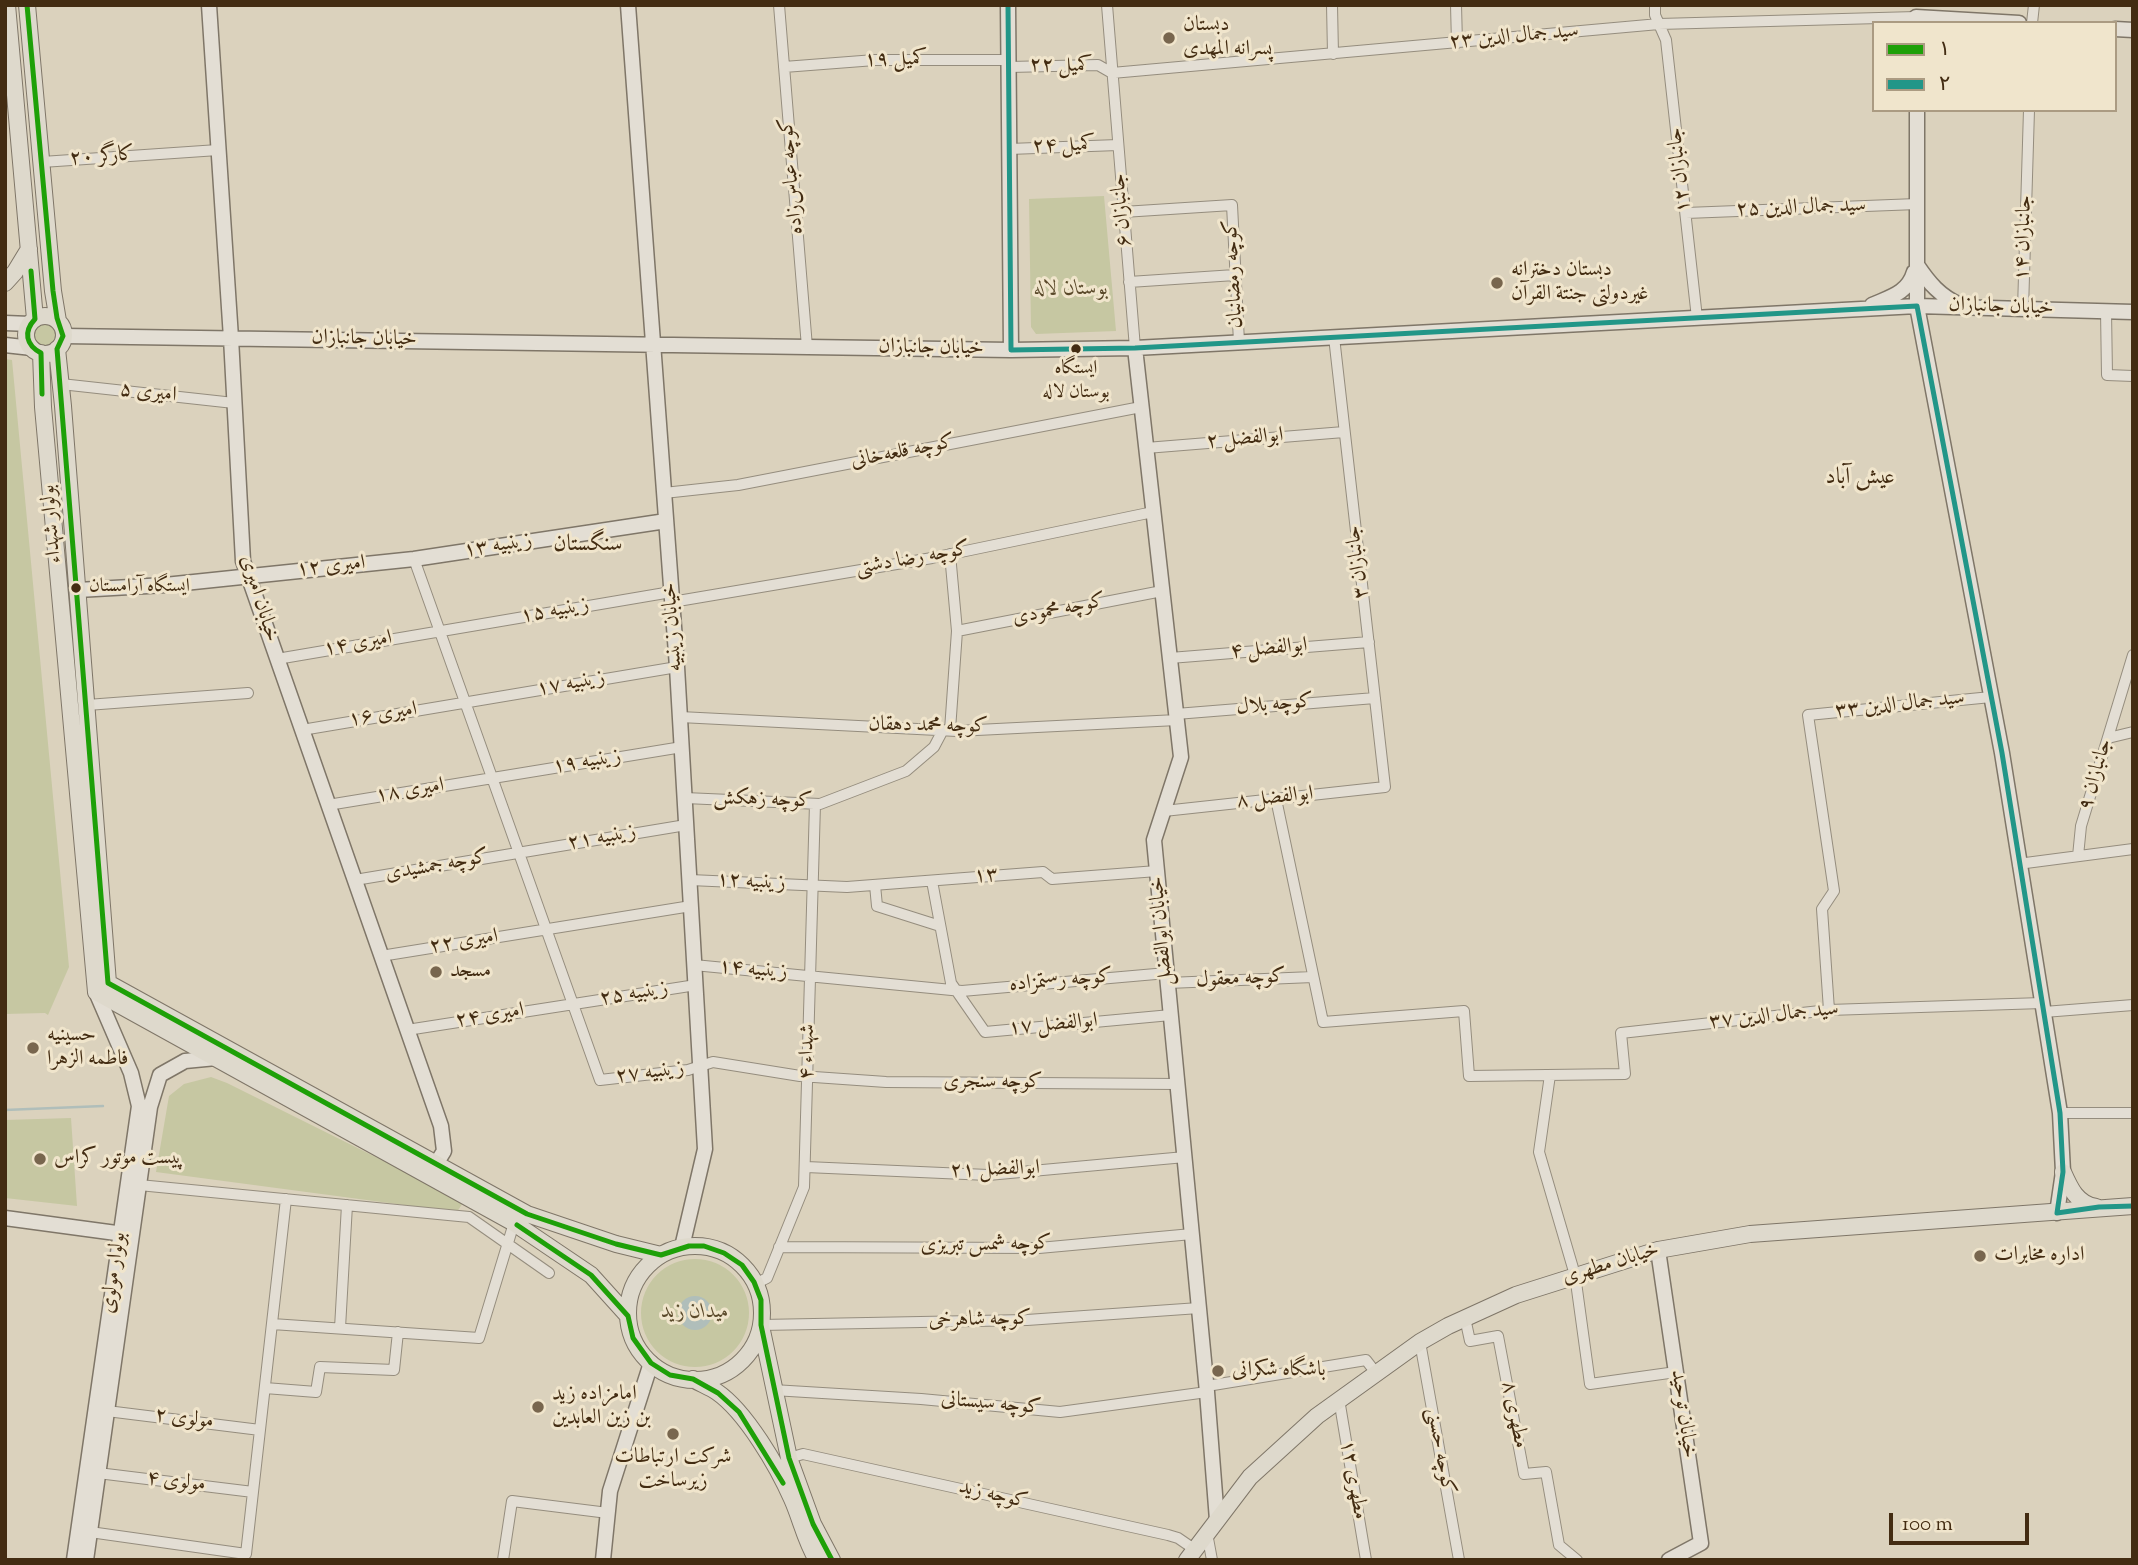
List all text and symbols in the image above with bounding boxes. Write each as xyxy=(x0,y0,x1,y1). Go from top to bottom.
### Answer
place label: دبستان پسرانه المهدی xyxy=(1183,13,1272,63)
street label: سید جمال الدین ۲۳ xyxy=(1448,20,1580,56)
legend xyxy=(1872,21,2117,112)
marker: دبستان پسرانه المهدی xyxy=(1161,30,1177,46)
text: ۱ xyxy=(1939,35,1950,65)
street label: کمیل ۱۹ xyxy=(864,48,928,74)
street label: کمیل ۲۲ xyxy=(1029,54,1093,80)
text: ۲ xyxy=(1939,70,1950,100)
street label: کوچه عباس‌زاده xyxy=(775,117,811,235)
street label: جانبازان ۱۲ xyxy=(1664,126,1698,214)
street label: کمیل ۲۴ xyxy=(1032,133,1096,161)
street label: کارگر ۲۰ xyxy=(69,143,135,173)
street label: جانبازان ۶ xyxy=(1107,172,1139,248)
street label: سید جمال الدین ۲۵ xyxy=(1735,194,1867,224)
street label: جانبازان ۱۴ xyxy=(2011,195,2039,281)
street label: کوچه رمضانیان xyxy=(1220,219,1250,329)
place label: دبستان دخترانه غیردولتی جنتة القرآن xyxy=(1511,258,1648,308)
marker: دبستان دخترانه غیردولتی جنتة القرآن xyxy=(1489,275,1505,291)
park label: بوستان لاله xyxy=(1034,277,1108,303)
street label: خیابان جانبازان xyxy=(1948,294,2054,322)
street label: خیابان جانبازان xyxy=(311,326,417,354)
street label: خیابان جانبازان xyxy=(878,335,984,363)
marker: ایستگاه بوستان لاله xyxy=(1069,342,1083,356)
place label: ایستگاه بوستان لاله xyxy=(1042,359,1110,403)
street label: امیری ۵ xyxy=(118,378,178,410)
street label: ابوالفضل ۲ xyxy=(1205,424,1285,456)
street label: کوچه قلعه‌خانی xyxy=(849,431,957,475)
district label: عیش آباد xyxy=(1825,465,1895,493)
street label: بولوار شهداء xyxy=(37,484,69,564)
street label: جانبازان ۳ xyxy=(1342,524,1376,600)
street label: زینبیه ۱۳ xyxy=(462,529,534,565)
district label: سنگستان xyxy=(553,532,623,560)
street label: کوچه رضا دشتی xyxy=(854,538,972,582)
street label: امیری ۱۲ xyxy=(295,552,367,584)
street label: خیابان امیری xyxy=(233,553,283,645)
place label: ایستگاه آرامستان xyxy=(89,577,190,599)
marker: ایستگاه آرامستان xyxy=(69,581,83,595)
street label: خیابان زینبیه xyxy=(658,582,690,672)
street label: کوچه محمودی xyxy=(1010,590,1108,632)
street label: زینبیه ۱۵ xyxy=(519,594,591,630)
street label: امیری ۱۴ xyxy=(322,627,394,663)
street label: ابوالفضل ۴ xyxy=(1229,634,1309,666)
street label: زینبیه ۱۷ xyxy=(535,667,607,703)
street label: سید جمال الدین ۳۳ xyxy=(1834,687,1966,725)
street label: کوچه بلال xyxy=(1235,690,1315,722)
street label: امیری ۱۶ xyxy=(347,698,419,734)
street label: کوچه محمد دهقان xyxy=(868,713,988,741)
street label: جانبازان ۹ xyxy=(2075,736,2119,814)
street label: زینبیه ۱۹ xyxy=(551,745,623,781)
street label: امیری ۱۸ xyxy=(374,774,446,810)
street label: ابوالفضل ۸ xyxy=(1235,782,1315,816)
street label: کوچه زهکش xyxy=(713,787,813,815)
street label: زینبیه ۲۱ xyxy=(566,821,638,857)
street label: کوچه جمشیدی xyxy=(383,846,491,888)
street label: ۱۳ xyxy=(973,864,999,890)
street label: زینبیه ۱۲ xyxy=(716,869,786,897)
street label: خیابان ابوالفضل xyxy=(1146,875,1180,987)
street label: امیری ۲۲ xyxy=(428,925,500,961)
street label: زینبیه ۱۴ xyxy=(717,955,789,987)
place label: مسجد xyxy=(450,959,491,985)
marker: مسجد xyxy=(428,964,444,980)
street label: کوچه رستمزاده xyxy=(1008,965,1114,999)
street label: کوچه معقول xyxy=(1195,965,1287,995)
street label: زینبیه ۲۵ xyxy=(598,977,670,1013)
street label: سید جمال الدین ۳۷ xyxy=(1708,998,1840,1036)
street label: امیری ۲۴ xyxy=(454,999,526,1035)
street label: ابوالفضل ۱۷ xyxy=(1007,1010,1099,1042)
place label: حسینیه فاطمه الزهرا xyxy=(47,1023,129,1073)
street label: شهداء ۴ xyxy=(796,1024,822,1080)
marker: حسینیه فاطمه الزهرا xyxy=(25,1040,41,1056)
street label: زینبیه ۲۷ xyxy=(614,1057,686,1091)
street label: کوچه سنجری xyxy=(943,1070,1043,1096)
place label: پیست موتور کراس xyxy=(54,1146,183,1172)
marker: پیست موتور کراس xyxy=(32,1151,48,1167)
street label: ابوالفضل ۲۱ xyxy=(950,1157,1040,1185)
street label: بولوار مولوی xyxy=(97,1231,133,1315)
street label: کوچه شمس تبریزی xyxy=(920,1232,1052,1260)
street label: خیابان مطهری xyxy=(1559,1238,1663,1292)
place label: اداره مخابرات xyxy=(1994,1243,2085,1269)
marker: اداره مخابرات xyxy=(1972,1248,1988,1264)
park label: میدان زید xyxy=(661,1300,729,1326)
street label: کوچه شاهرخی xyxy=(928,1308,1032,1334)
place label: باشگاه شکرانی xyxy=(1232,1358,1326,1384)
marker: باشگاه شکرانی xyxy=(1210,1363,1226,1379)
street label: خیابان توحید xyxy=(1663,1368,1701,1460)
street label: مطهری ۸ xyxy=(1494,1379,1532,1451)
place label: امامزاده زید بن زین العابدین xyxy=(552,1382,651,1432)
street label: کوچه سیستانی xyxy=(940,1388,1042,1422)
marker: امامزاده زید بن زین العابدین xyxy=(530,1399,546,1415)
street label: مولوی ۲ xyxy=(153,1404,215,1436)
street label: کوچه حسنی xyxy=(1419,1406,1459,1496)
marker: شرکت ارتباطات زیرساخت xyxy=(665,1426,681,1442)
street label: مطهری ۱۲ xyxy=(1333,1438,1371,1522)
place label: شرکت ارتباطات زیرساخت xyxy=(615,1445,731,1495)
street label: مولوی ۴ xyxy=(145,1467,207,1499)
street label: کوچه زید xyxy=(956,1476,1030,1516)
scale bar xyxy=(1893,1498,2033,1542)
text: 100 m xyxy=(1902,1510,1953,1540)

